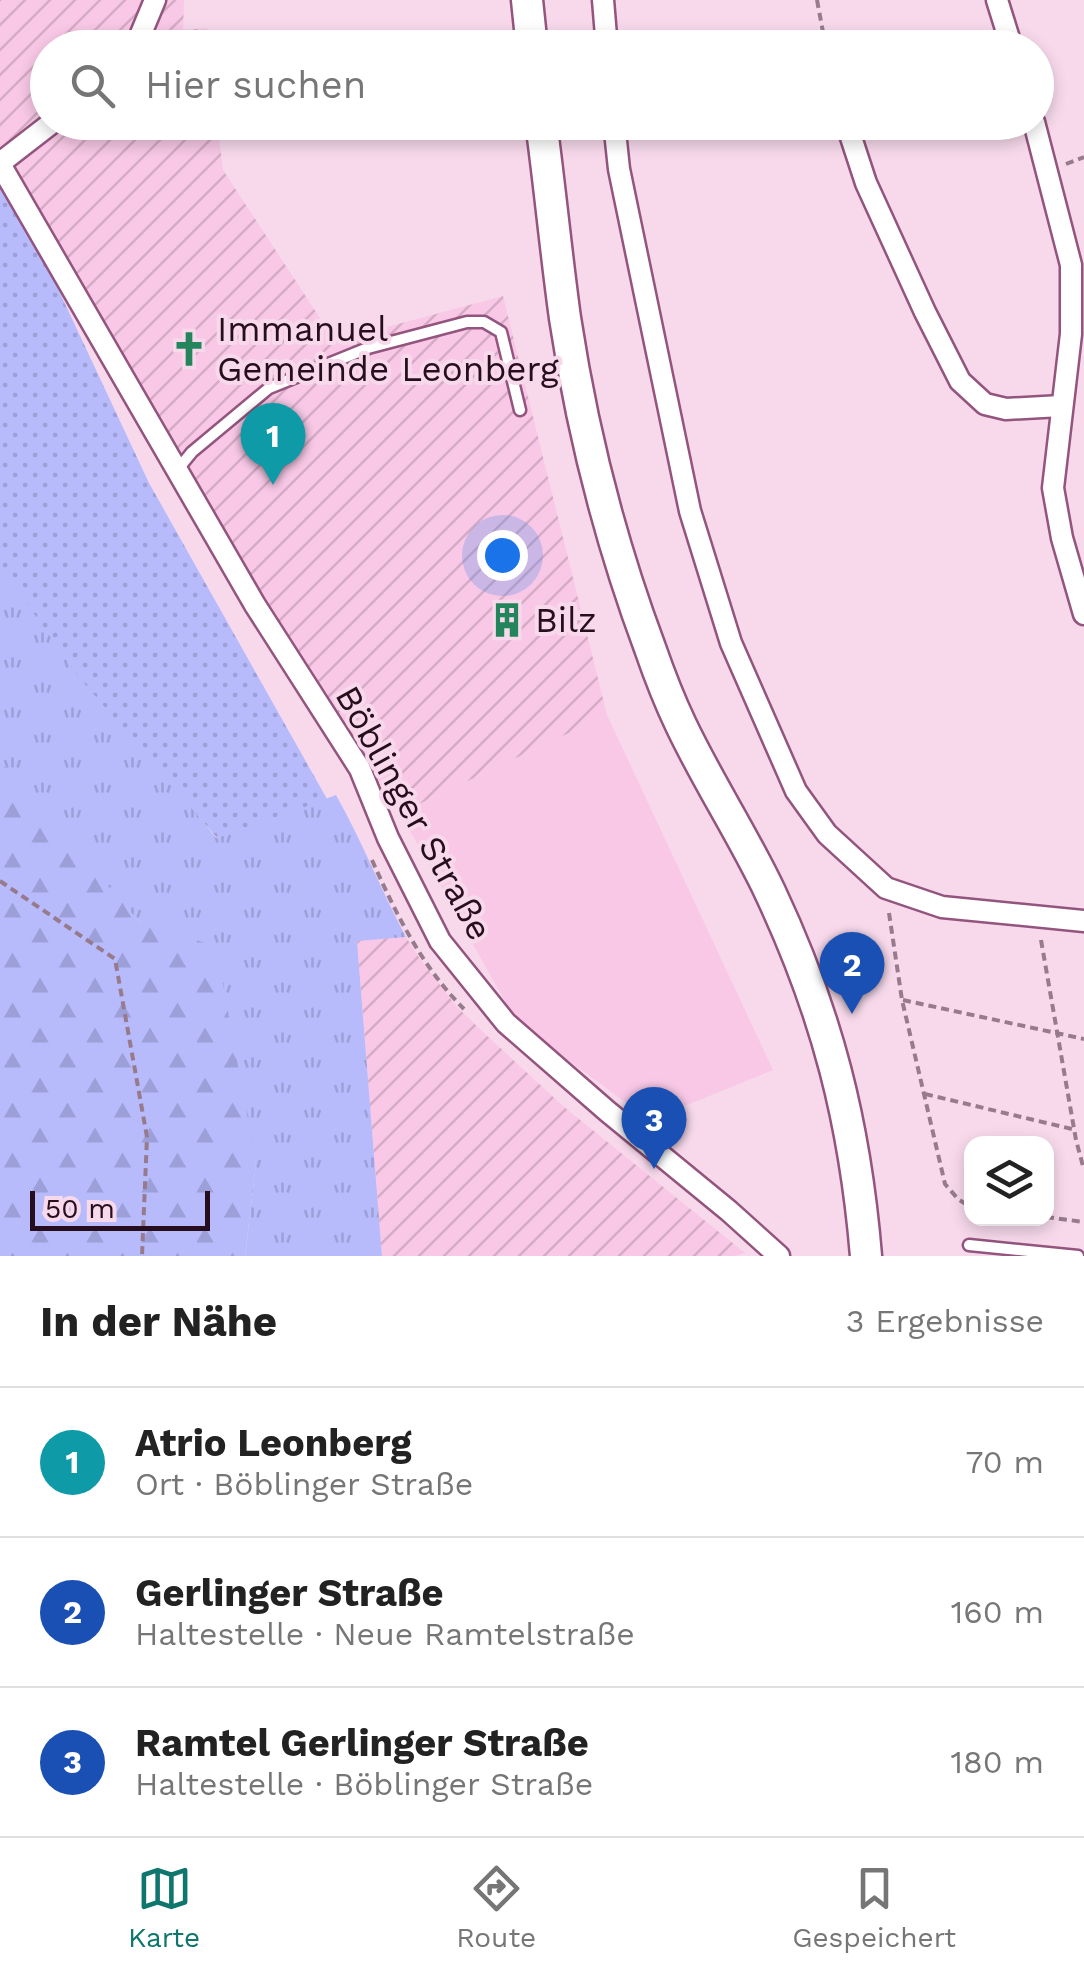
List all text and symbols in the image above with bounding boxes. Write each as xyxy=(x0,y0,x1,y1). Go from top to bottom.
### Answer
search box xyxy=(30,30,1054,140)
icon: search xyxy=(65,58,120,113)
text: Hier suchen xyxy=(145,63,366,107)
place label: Immanuel Gemeinde Leonberg xyxy=(217,308,559,390)
church icon: Immanuel Gemeinde Leonberg xyxy=(170,330,208,368)
pin: 1 xyxy=(240,402,306,485)
your location xyxy=(477,530,528,581)
place label: Bilz xyxy=(535,599,597,641)
building icon: Bilz xyxy=(488,601,526,639)
street label: Böblinger Straße xyxy=(327,679,501,947)
pin: 2 xyxy=(820,932,884,1014)
pin: 3 xyxy=(622,1086,686,1169)
map controls xyxy=(964,1136,1054,1226)
button: layers xyxy=(964,1136,1054,1226)
scale bar xyxy=(30,1186,210,1230)
text: 50 m xyxy=(45,1192,115,1225)
text: In der Nähe xyxy=(40,1297,277,1346)
text: 3 Ergebnisse xyxy=(846,1302,1044,1340)
text: Atrio Leonberg xyxy=(135,1421,411,1465)
text: 1 xyxy=(66,1443,79,1481)
text: 70 m xyxy=(965,1443,1044,1481)
text: Ort · Böblinger Straße xyxy=(135,1465,473,1503)
text: Gerlinger Straße xyxy=(135,1571,444,1615)
text: 2 xyxy=(63,1593,82,1631)
text: 160 m xyxy=(951,1593,1044,1631)
text: Haltestelle · Neue Ramtelstraße xyxy=(135,1615,635,1653)
text: Ramtel Gerlinger Straße xyxy=(135,1721,589,1765)
text: 3 xyxy=(63,1743,82,1781)
text: 180 m xyxy=(950,1743,1044,1781)
text: Haltestelle · Böblinger Straße xyxy=(135,1765,593,1803)
tab: Karte xyxy=(128,1861,200,1954)
tab: Route xyxy=(456,1861,536,1954)
tab: Gespeichert xyxy=(792,1861,956,1954)

